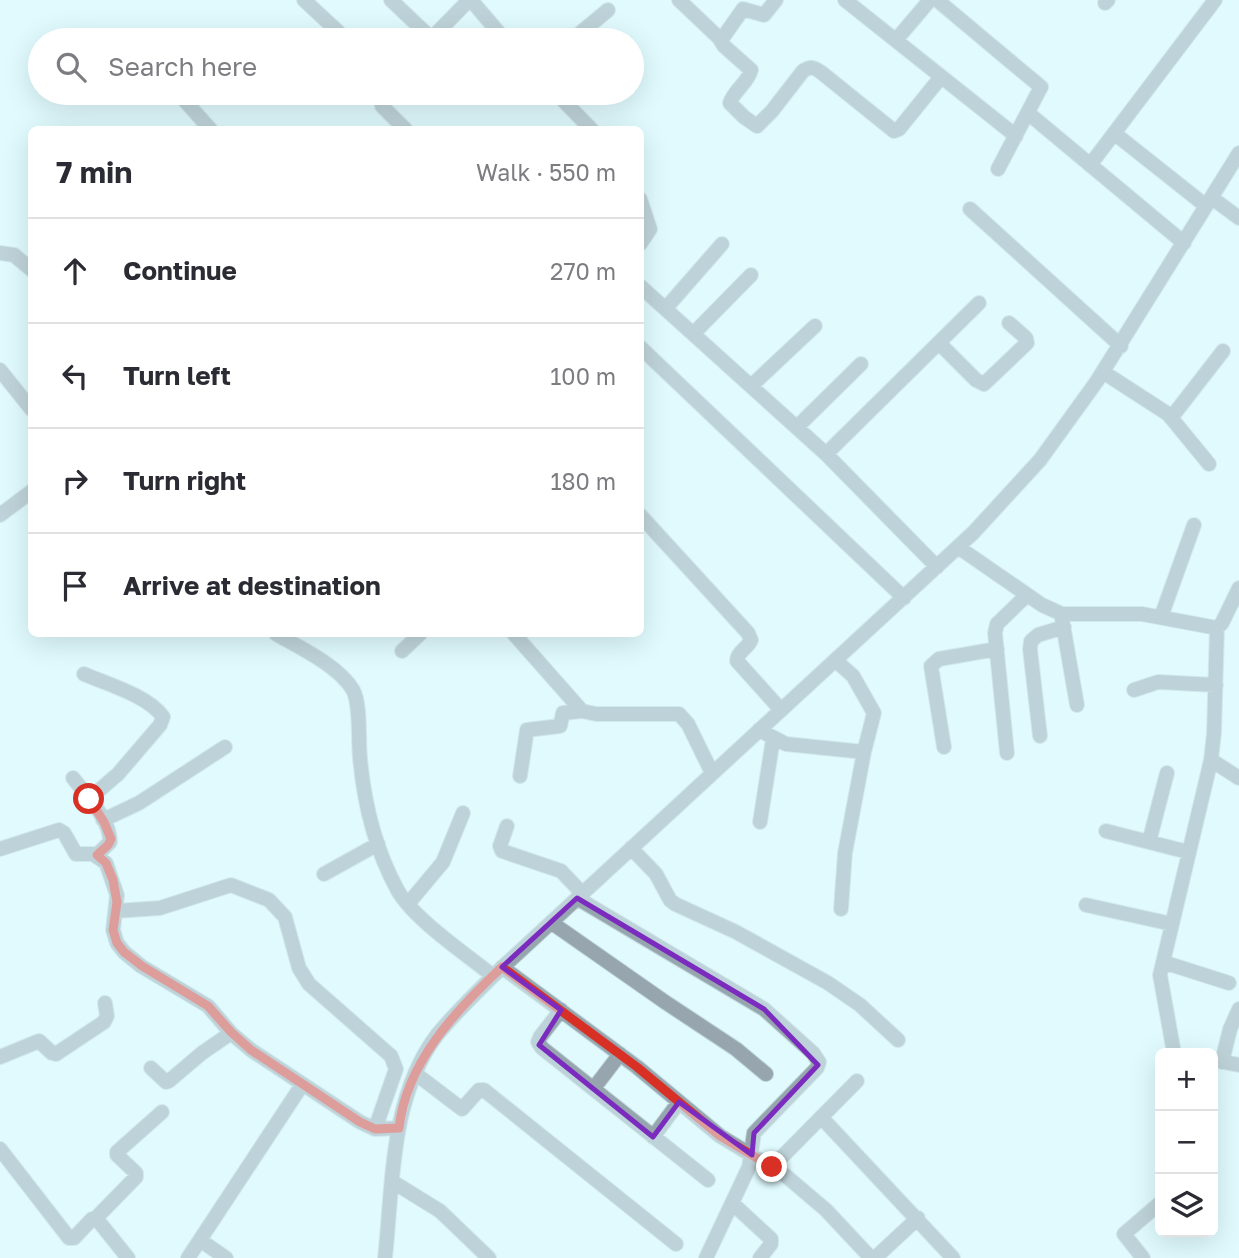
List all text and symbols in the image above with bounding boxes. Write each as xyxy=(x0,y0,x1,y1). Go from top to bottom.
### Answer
search box xyxy=(28,28,644,105)
icon: search xyxy=(52,48,90,86)
text: Search here xyxy=(108,51,257,82)
text: 7 min xyxy=(56,154,132,190)
text: Walk · 550 m xyxy=(476,158,616,186)
icon: ahead xyxy=(56,252,94,290)
text: Continue xyxy=(123,255,237,286)
text: 270 m xyxy=(550,257,616,285)
icon: left xyxy=(56,357,94,395)
text: Turn left xyxy=(123,360,231,391)
text: 100 m xyxy=(550,362,616,390)
icon: right xyxy=(56,462,94,500)
text: Turn right xyxy=(123,465,246,496)
text: 180 m xyxy=(550,467,616,495)
icon: arrive xyxy=(56,567,94,605)
text: Arrive at destination xyxy=(123,570,381,601)
route start xyxy=(73,783,104,814)
map controls xyxy=(1155,1048,1218,1237)
button: + xyxy=(1155,1048,1218,1111)
button: − xyxy=(1155,1111,1218,1174)
route end xyxy=(756,1151,787,1182)
button: layers xyxy=(1155,1174,1218,1237)

